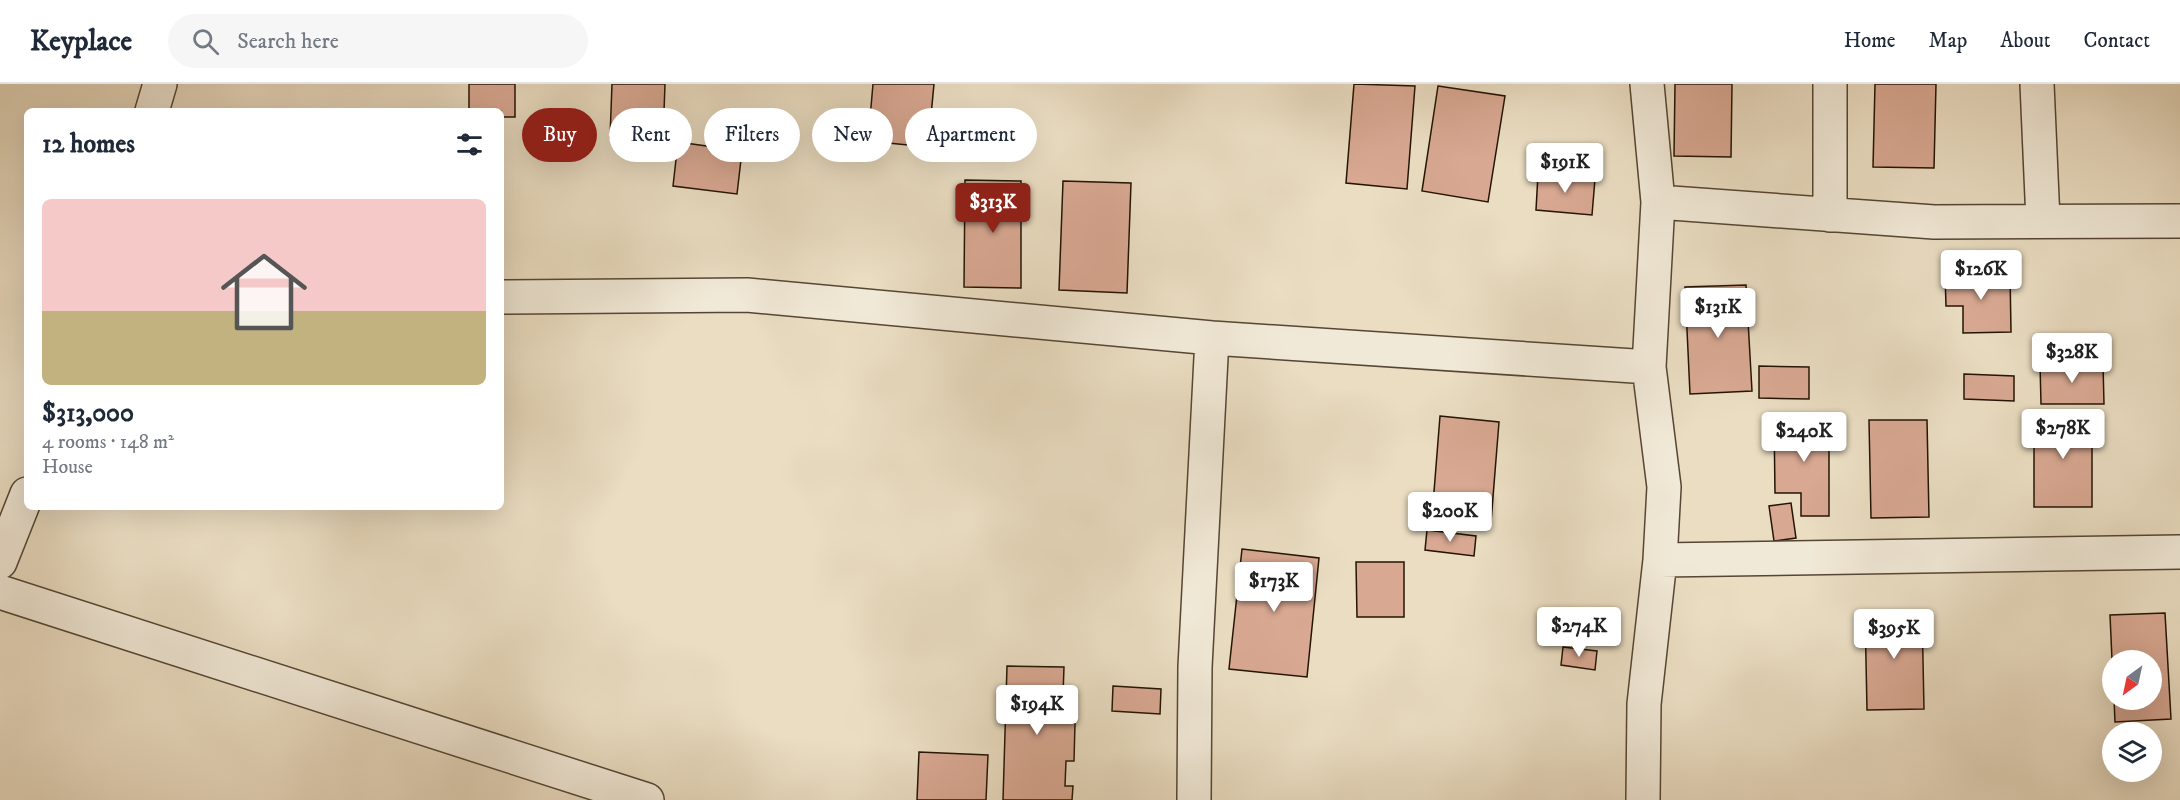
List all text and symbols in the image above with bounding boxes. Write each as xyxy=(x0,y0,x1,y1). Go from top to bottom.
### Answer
search box xyxy=(168,14,588,68)
text: Keyplace xyxy=(30,24,132,59)
icon: search xyxy=(189,25,222,58)
text: Search here xyxy=(237,28,339,55)
text: Home xyxy=(1844,28,1896,54)
text: Map xyxy=(1929,28,1967,54)
text: About xyxy=(2000,28,2051,54)
text: Contact xyxy=(2084,28,2150,54)
chip: Buy xyxy=(522,108,597,162)
chip: Rent xyxy=(609,108,692,162)
chip: Filters xyxy=(704,108,800,162)
chip: New xyxy=(812,108,893,162)
chip: Apartment xyxy=(905,108,1037,162)
text: 12 homes xyxy=(42,128,135,161)
icon: filters xyxy=(453,128,486,161)
pin: $191K xyxy=(1523,143,1607,194)
text: $191K xyxy=(1540,150,1590,175)
pin: $313K xyxy=(951,183,1035,234)
text: $313K xyxy=(969,190,1017,215)
icon: home xyxy=(210,238,318,346)
pin: $126K xyxy=(1939,250,2023,301)
text: $126K xyxy=(1955,257,2007,282)
pin: $131K xyxy=(1676,288,1760,339)
text: $131K xyxy=(1694,295,1742,320)
pin: $328K xyxy=(2030,333,2114,384)
text: $328K xyxy=(2046,340,2098,365)
text: $313,000 xyxy=(42,397,134,430)
pin: $278K xyxy=(2021,409,2105,460)
pin: $240K xyxy=(1762,412,1846,463)
text: $278K xyxy=(2036,416,2090,441)
text: $240K xyxy=(1775,419,1833,444)
text: 4 rooms · 148 m² xyxy=(42,430,174,455)
text: House xyxy=(42,455,93,480)
pin: $200K xyxy=(1408,492,1492,543)
text: $200K xyxy=(1422,499,1478,524)
pin: $173K xyxy=(1232,562,1316,613)
text: $173K xyxy=(1249,569,1299,594)
pin: $274K xyxy=(1537,607,1621,658)
pin: $395K xyxy=(1852,609,1936,660)
text: $274K xyxy=(1551,614,1607,639)
text: $395K xyxy=(1868,616,1920,641)
north arrow xyxy=(2102,650,2162,710)
map controls xyxy=(2102,650,2162,782)
pin: $194K xyxy=(995,685,1079,736)
text: $194K xyxy=(1010,692,1064,717)
button: layers xyxy=(2102,722,2162,782)

